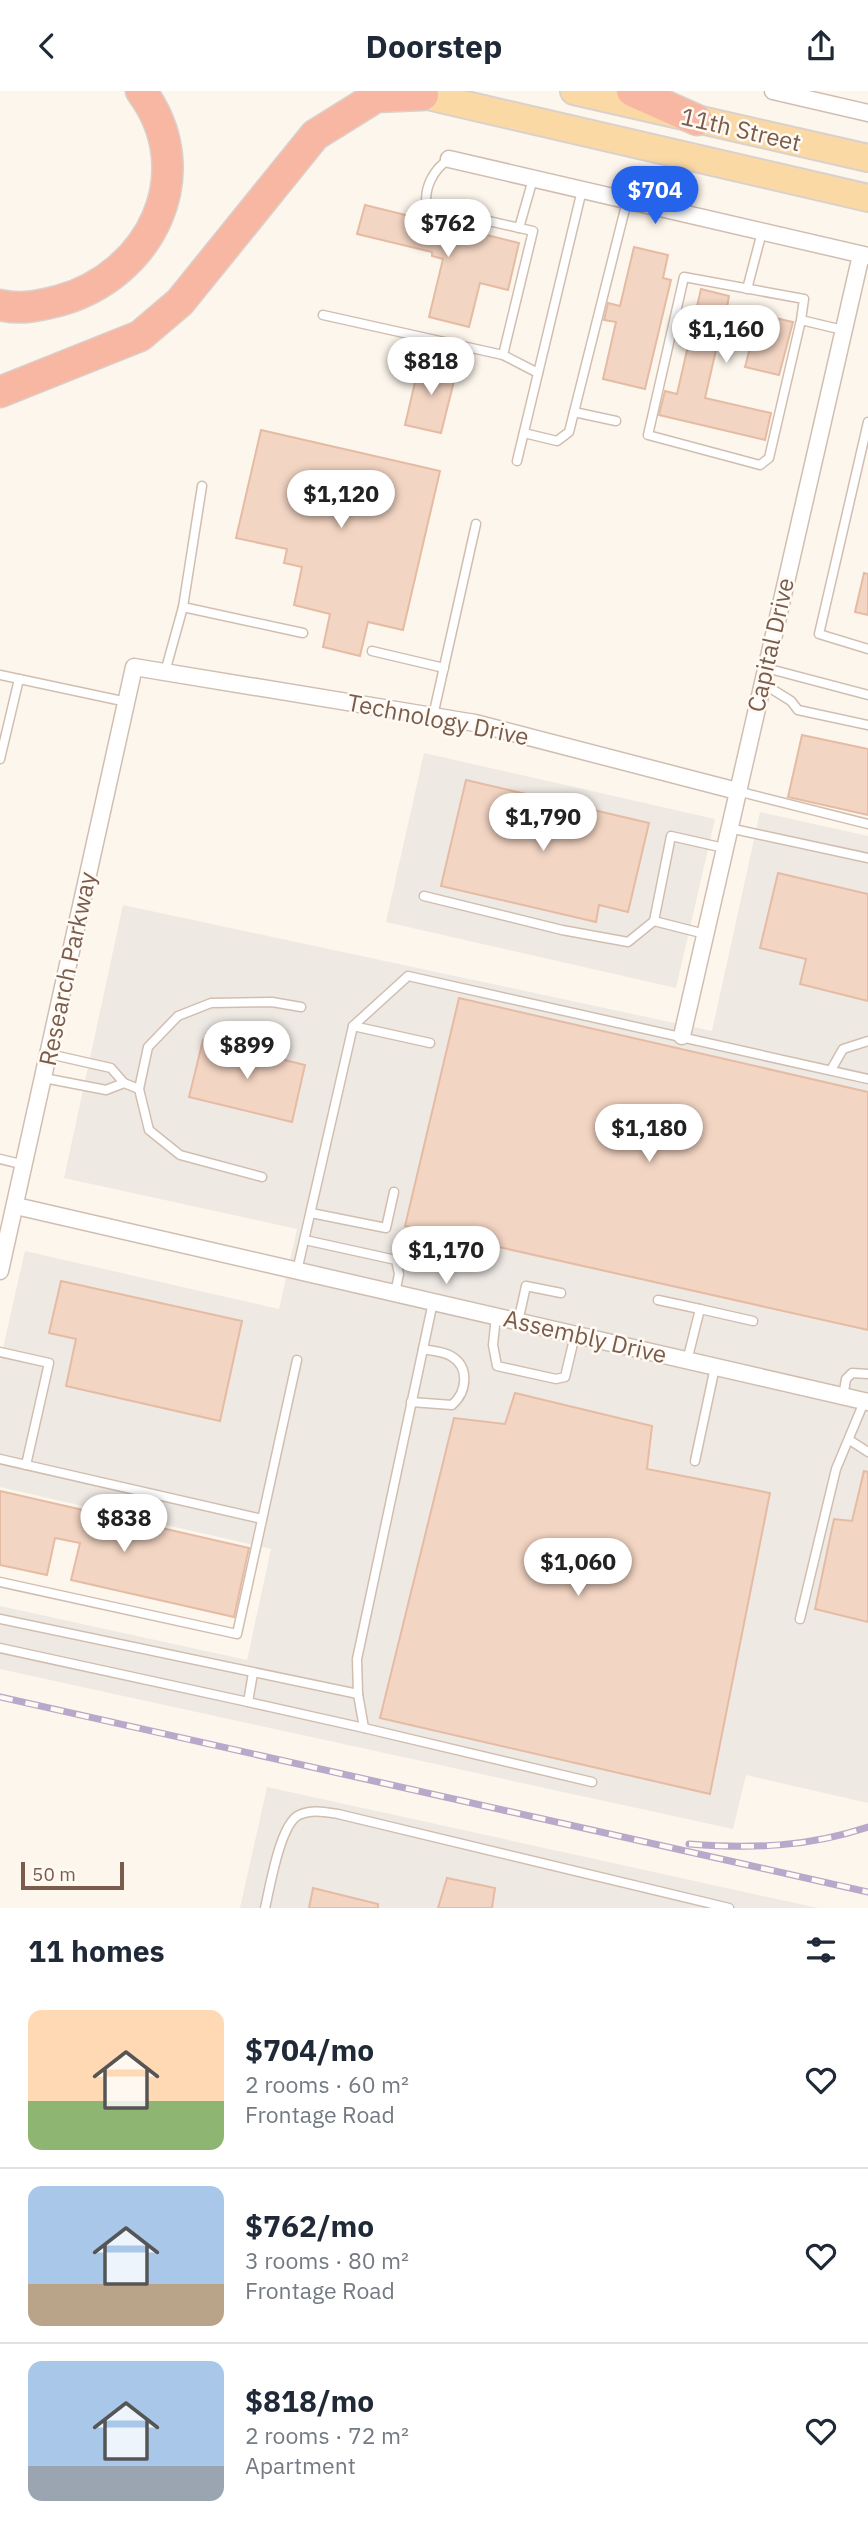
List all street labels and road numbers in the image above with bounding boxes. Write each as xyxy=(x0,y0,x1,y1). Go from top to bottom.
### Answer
street label: 11th Street xyxy=(678,100,804,158)
street label: Capital Drive xyxy=(739,575,801,715)
street label: Technology Drive xyxy=(345,686,532,752)
street label: Research Parkway xyxy=(31,869,103,1069)
street label: Assembly Drive xyxy=(501,1302,670,1370)

